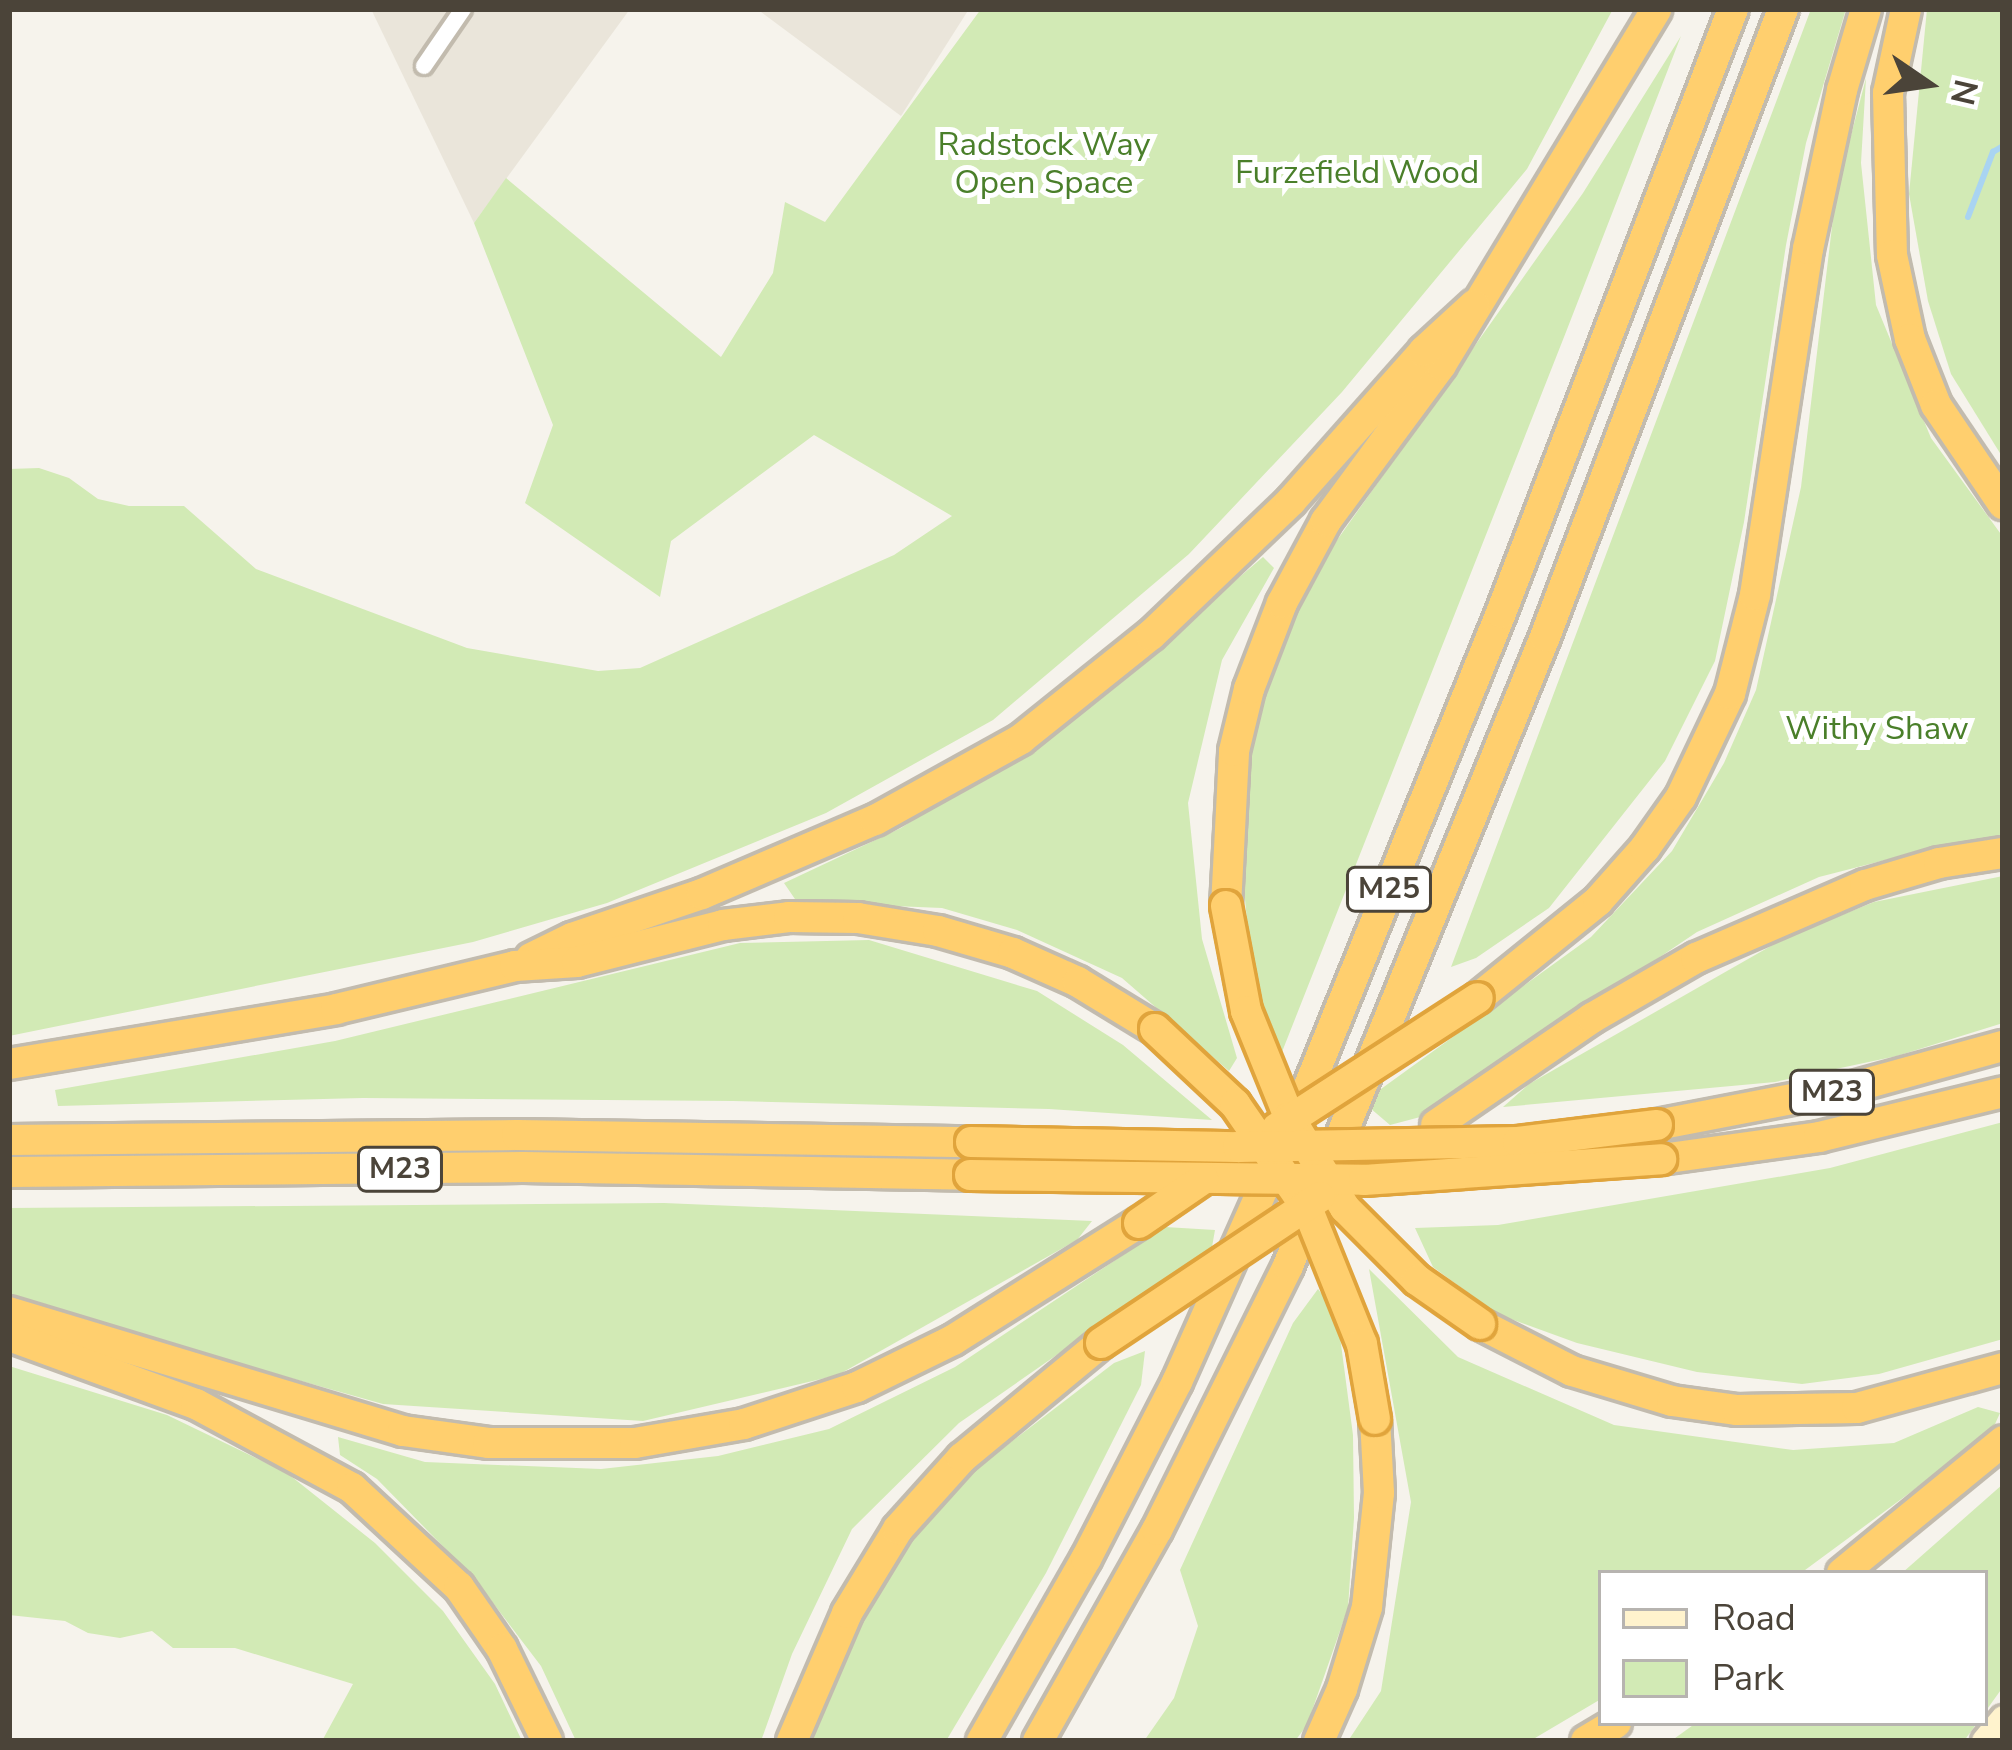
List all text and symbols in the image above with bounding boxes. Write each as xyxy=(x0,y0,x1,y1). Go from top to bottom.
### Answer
north arrow xyxy=(1868,24,1988,144)
text: N xyxy=(1939,75,1988,109)
park label: Radstock Way Open Space xyxy=(937,125,1151,203)
park label: Furzefield Wood xyxy=(1235,153,1479,193)
park label: Withy Shaw xyxy=(1785,709,1969,749)
road number: M25 xyxy=(1344,865,1434,913)
road number: M23 xyxy=(1787,1068,1877,1116)
road number: M23 xyxy=(355,1145,445,1193)
legend xyxy=(1598,1570,1988,1726)
text: Road xyxy=(1712,1594,1796,1643)
text: Park xyxy=(1712,1654,1784,1703)

